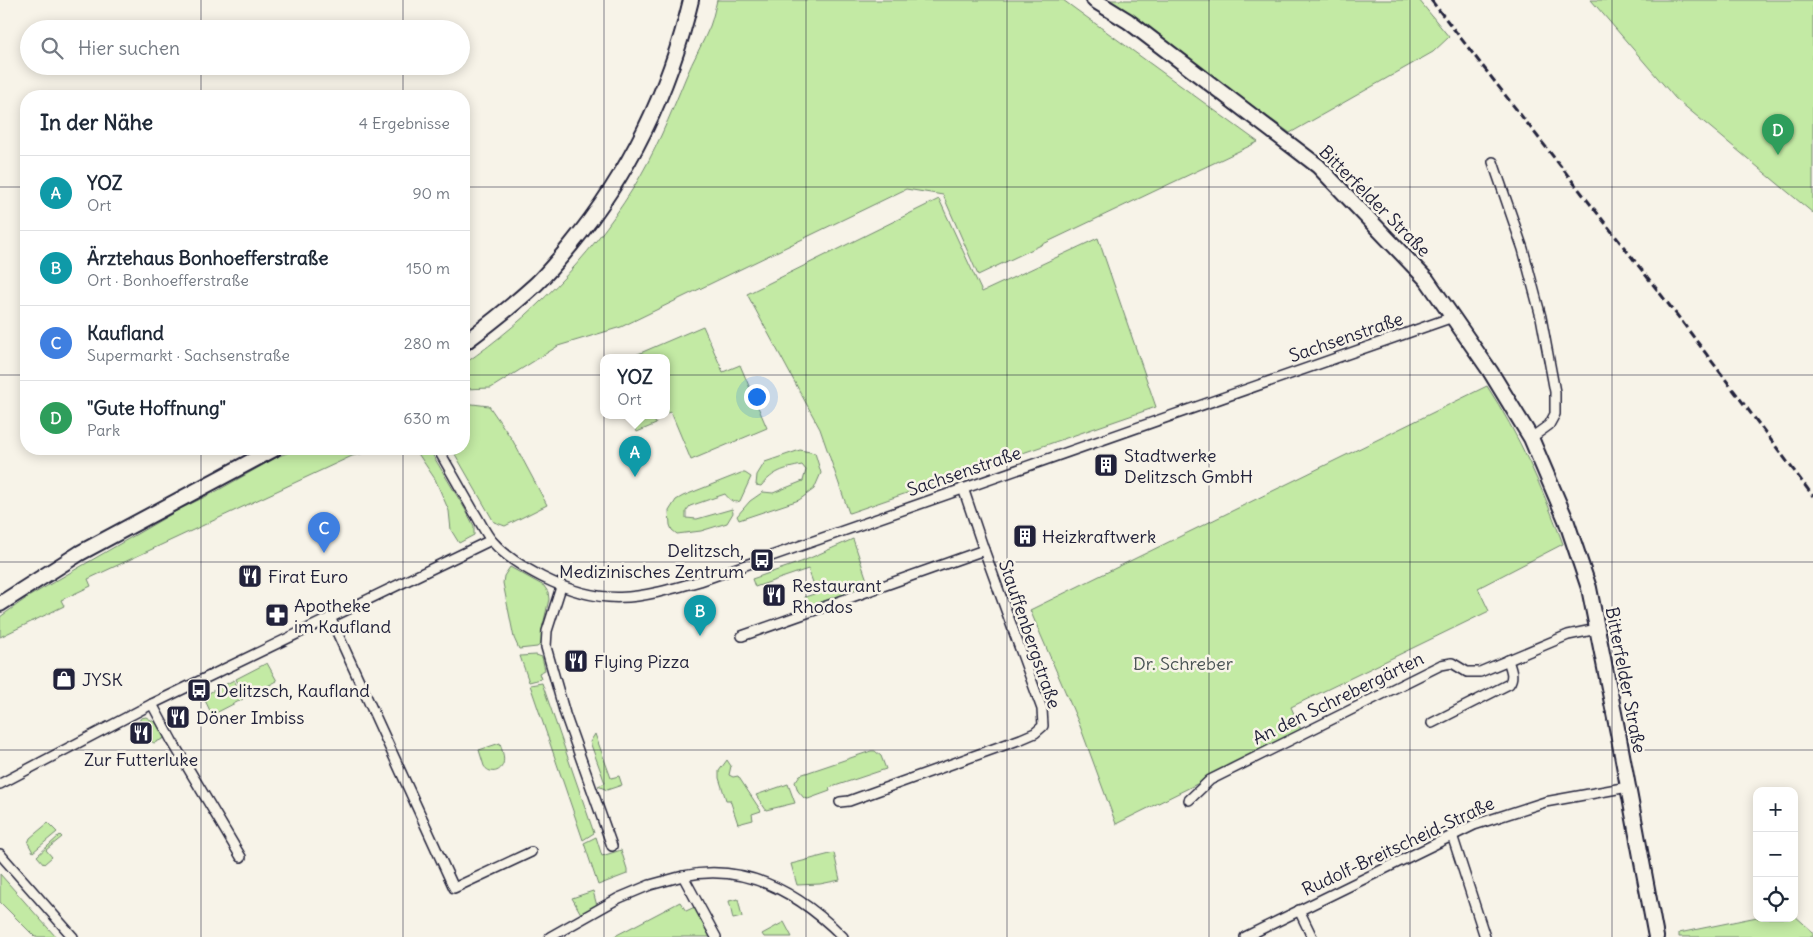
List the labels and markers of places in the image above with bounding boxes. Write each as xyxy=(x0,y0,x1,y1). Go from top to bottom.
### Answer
pin: D xyxy=(1762,114,1794,155)
pin: A xyxy=(619,436,651,477)
place label: Stadtwerke Delitzsch GmbH xyxy=(1124,444,1253,488)
building icon: Stadtwerke Delitzsch GmbH xyxy=(1093,452,1119,478)
pin: C xyxy=(308,512,340,553)
building icon: Heizkraftwerk xyxy=(1012,523,1038,549)
place label: Heizkraftwerk xyxy=(1042,525,1156,548)
place label: Delitzsch, Medizinisches Zentrum xyxy=(559,539,744,583)
bus stop icon: Delitzsch, Medizinisches Zentrum xyxy=(749,547,775,573)
restaurant icon: Firat Euro xyxy=(237,563,263,589)
place label: Firat Euro xyxy=(268,565,348,588)
place label: Restaurant Rhodos xyxy=(792,574,881,618)
restaurant icon: Restaurant Rhodos xyxy=(761,582,787,608)
place label: Apotheke im Kaufland xyxy=(294,594,391,638)
pin: B xyxy=(684,595,716,636)
pharmacy icon: Apotheke im Kaufland xyxy=(264,602,290,628)
restaurant icon: Flying Pizza xyxy=(563,648,589,674)
place label: Flying Pizza xyxy=(594,650,689,673)
shop icon: JYSK xyxy=(51,666,77,692)
place label: JYSK xyxy=(82,668,123,691)
bus stop icon: Delitzsch, Kaufland xyxy=(186,677,212,703)
place label: Delitzsch, Kaufland xyxy=(216,679,370,702)
restaurant icon: Döner Imbiss xyxy=(165,704,191,730)
place label: Döner Imbiss xyxy=(196,706,305,729)
restaurant icon: Zur Futterluke xyxy=(128,720,154,746)
place label: Zur Futterluke xyxy=(84,748,198,771)

